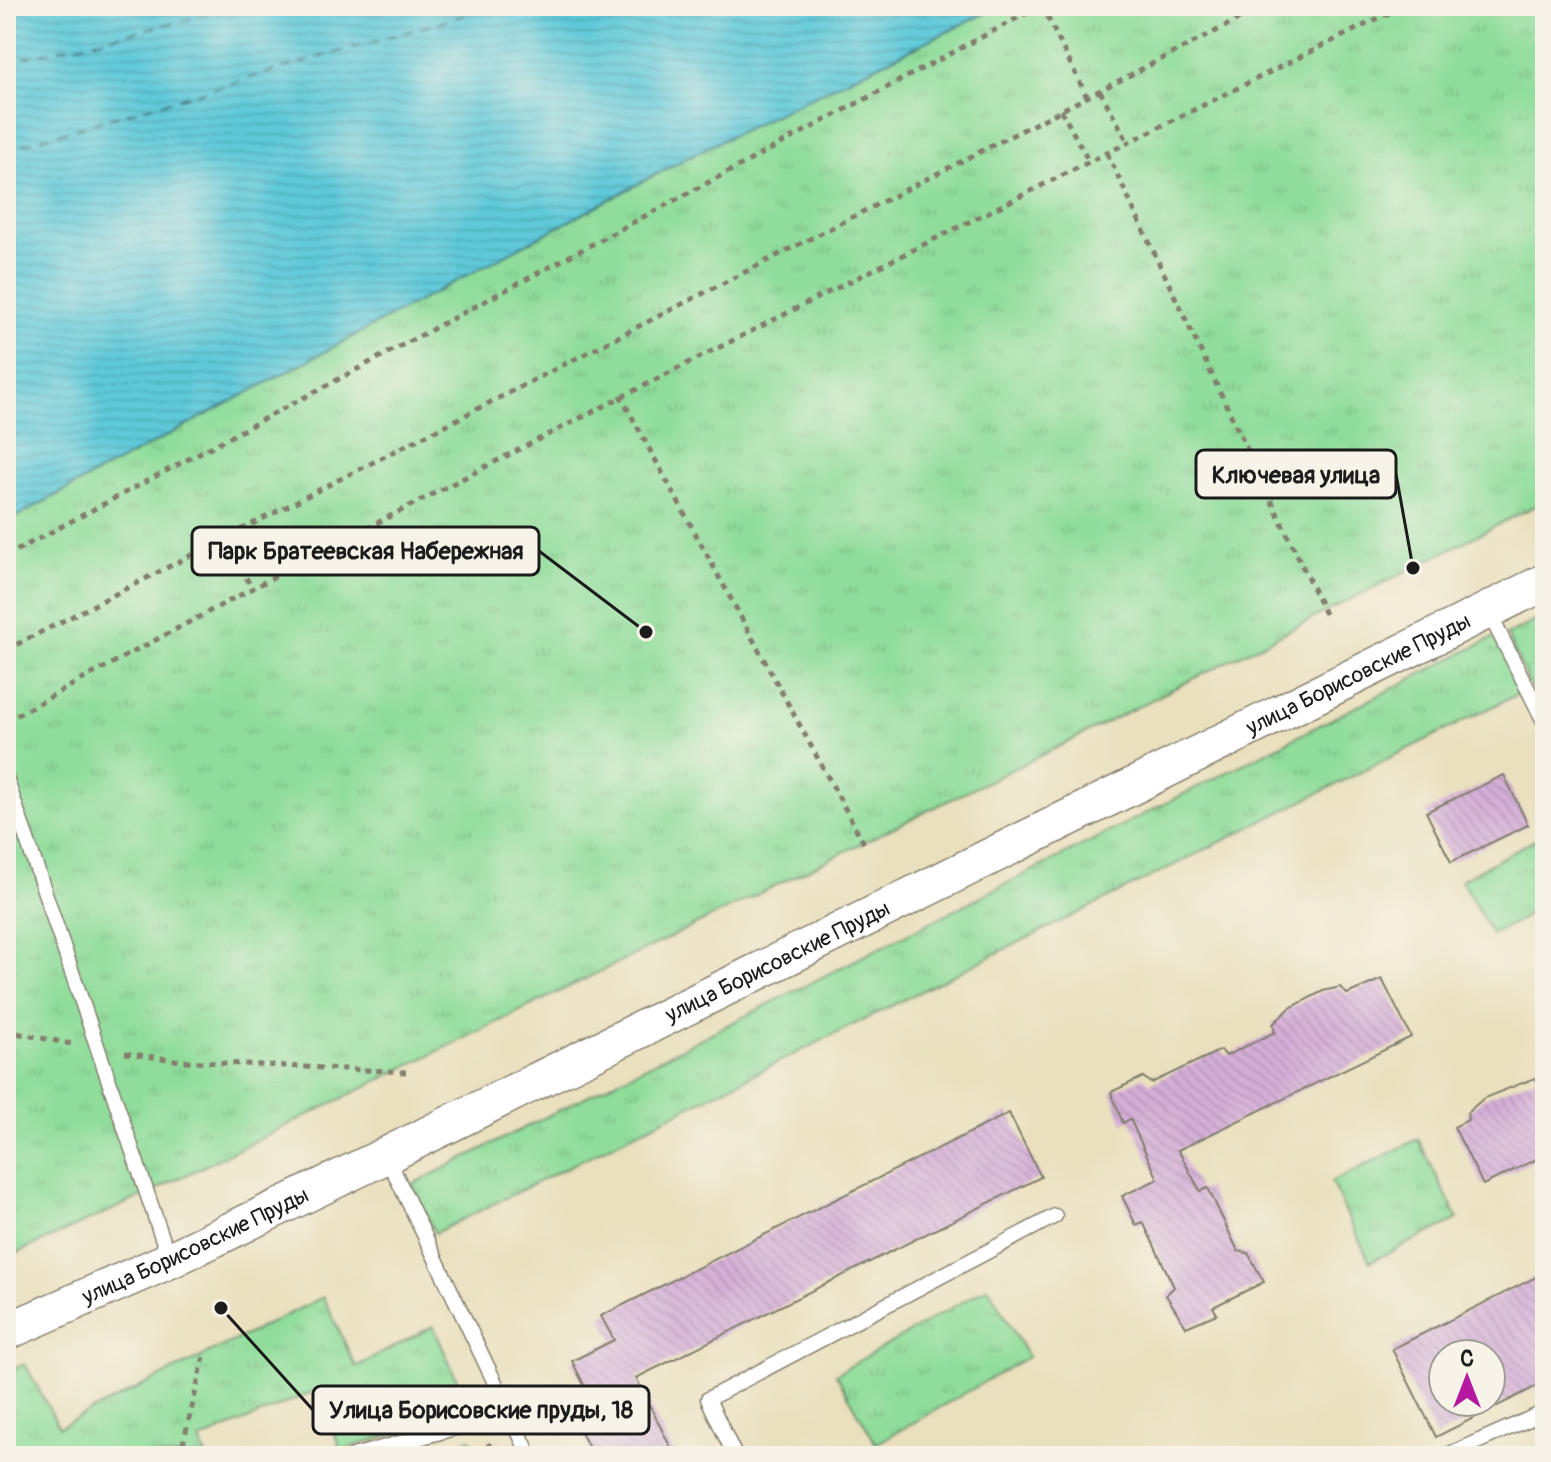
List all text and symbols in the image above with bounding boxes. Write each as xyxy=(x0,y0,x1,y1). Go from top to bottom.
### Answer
callout: Ключевая улица xyxy=(1196,450,1396,498)
text: Ключевая улица xyxy=(1212,461,1380,490)
callout: Парк Братеевская Набережная xyxy=(192,527,539,575)
text: Парк Братеевская Набережная xyxy=(208,537,524,566)
street label: улица Борисовские Пруды xyxy=(1241,607,1475,742)
street label: улица Борисовские Пруды xyxy=(660,894,895,1029)
street label: улица Борисовские Пруды xyxy=(77,1181,313,1311)
north arrow xyxy=(1427,1338,1507,1418)
text: С xyxy=(1460,1345,1474,1373)
callout: Улица Борисовские пруды, 18 xyxy=(313,1386,649,1434)
text: Улица Борисовские пруды, 18 xyxy=(329,1396,633,1425)

